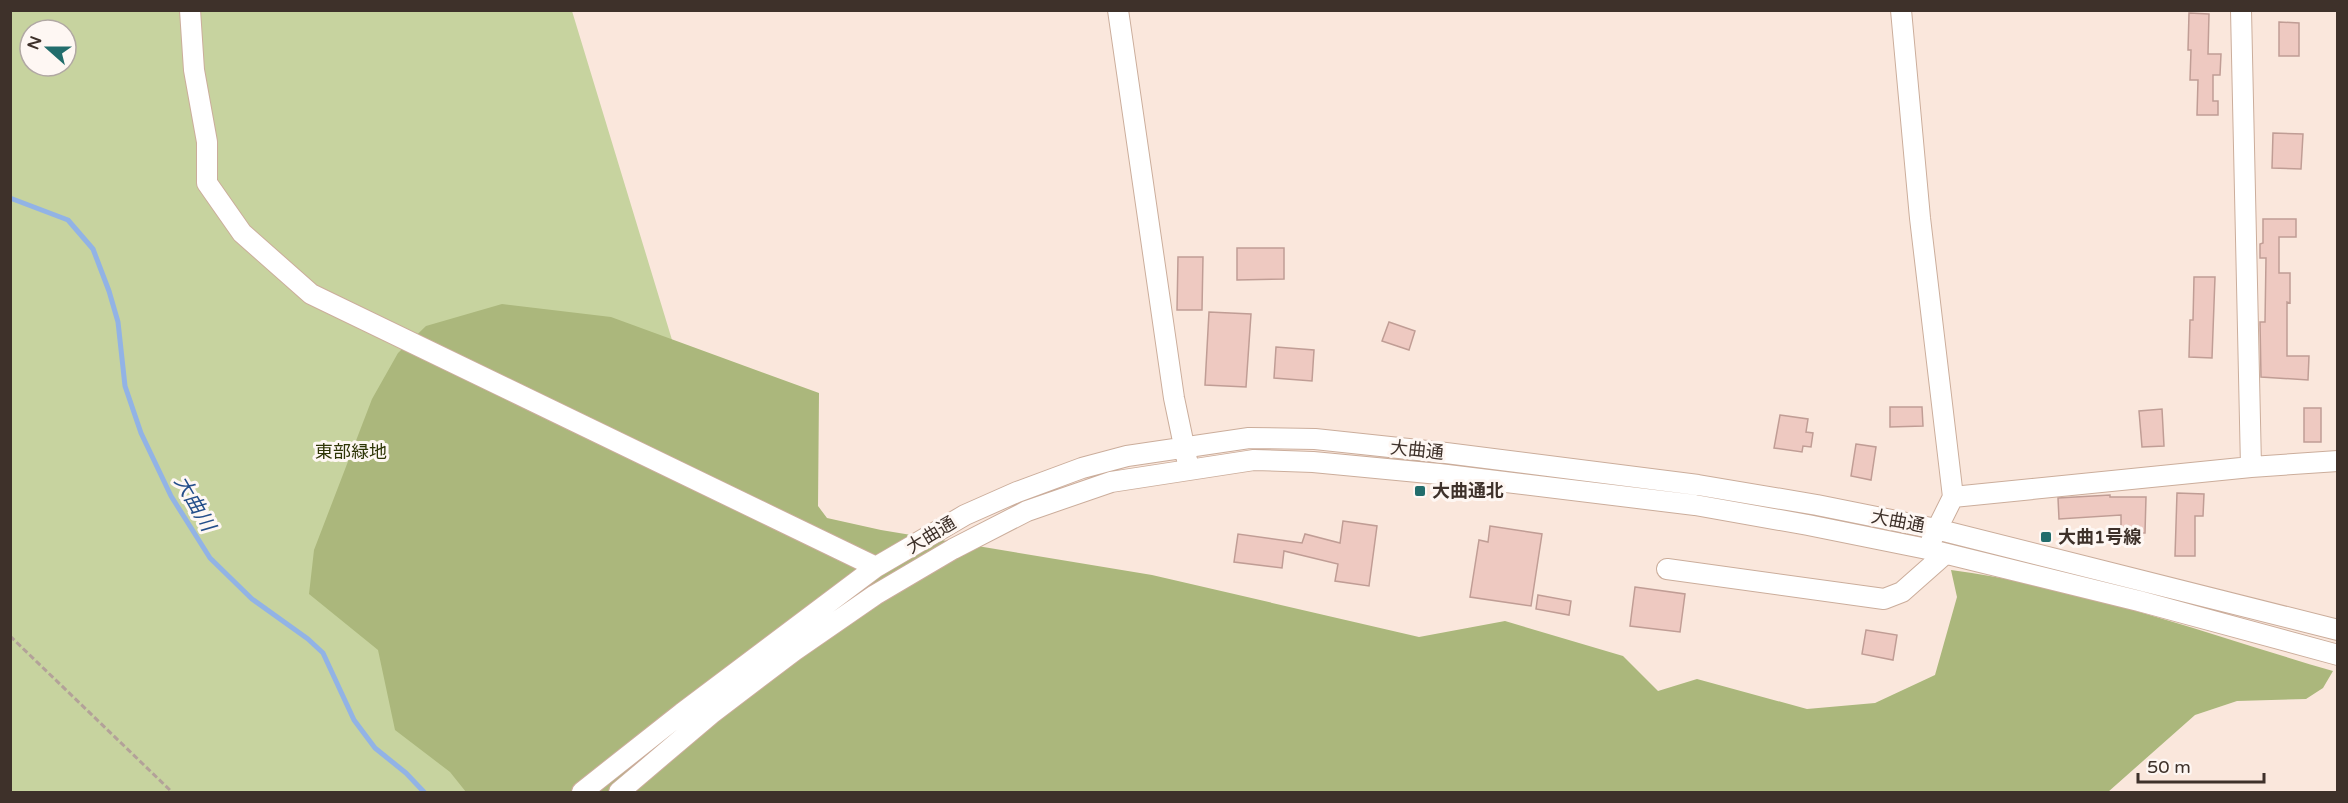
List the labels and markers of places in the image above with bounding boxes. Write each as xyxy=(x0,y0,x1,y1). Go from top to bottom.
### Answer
place label: 大曲通北 xyxy=(1432,480,1504,502)
marker: 大曲通北 xyxy=(1413,484,1427,498)
place label: 大曲1号線 xyxy=(2058,526,2141,548)
marker: 大曲1号線 xyxy=(2039,530,2053,544)

